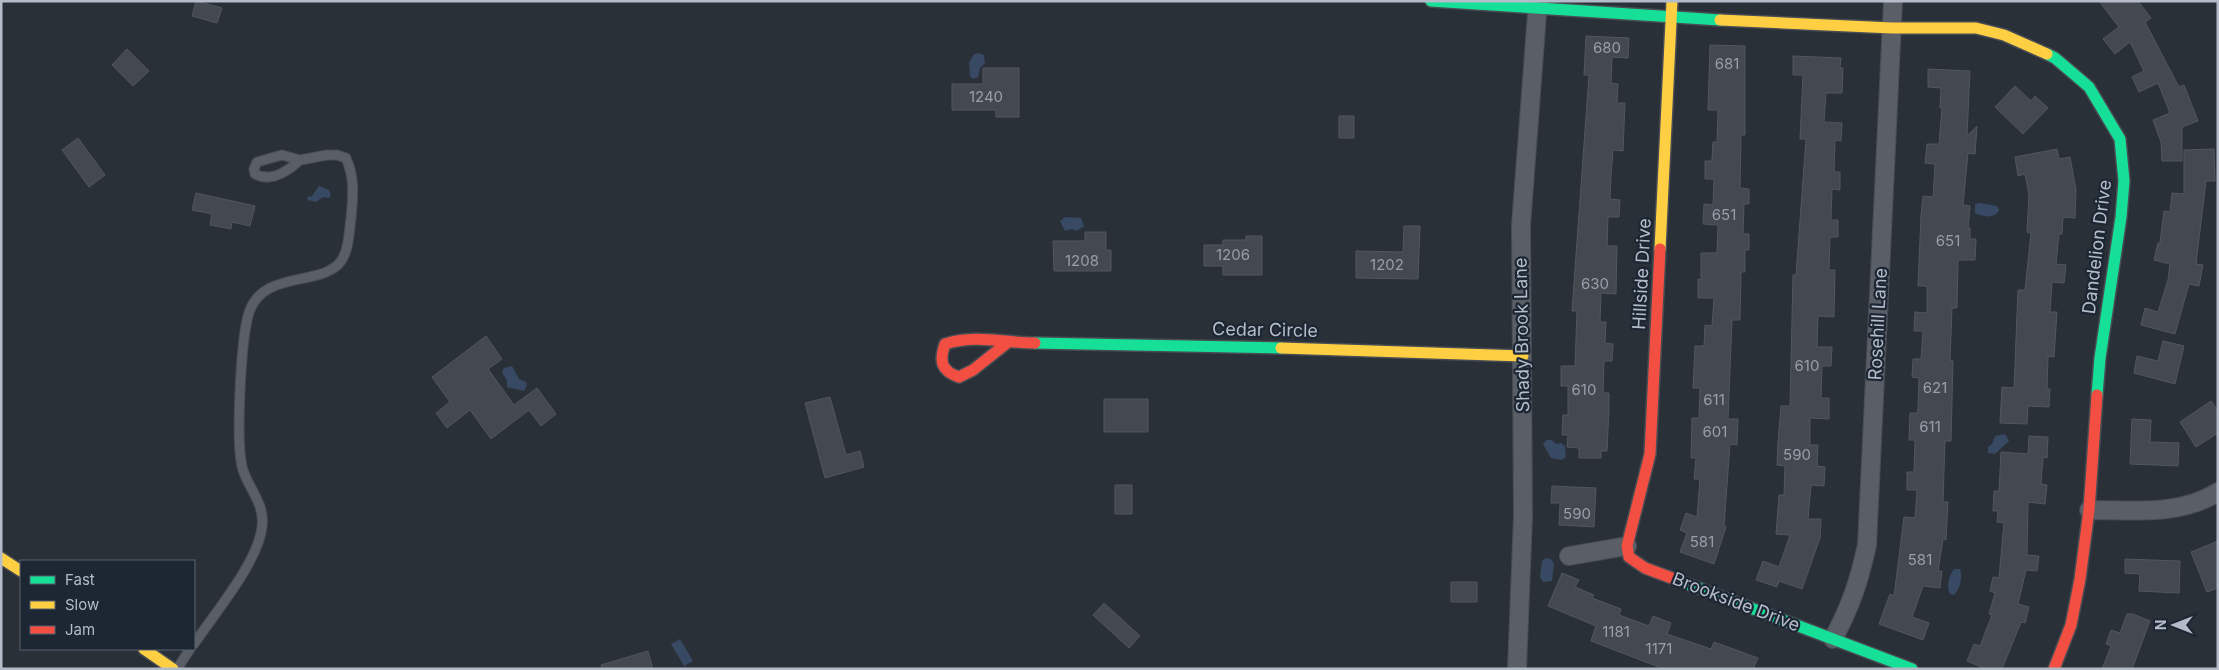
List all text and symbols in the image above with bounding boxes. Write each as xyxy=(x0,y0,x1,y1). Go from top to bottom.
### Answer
house number: 680 xyxy=(1593,38,1621,57)
house number: 681 xyxy=(1715,54,1739,73)
house number: 1240 xyxy=(969,87,1003,106)
street label: Dandelion Drive xyxy=(2078,179,2115,315)
house number: 651 xyxy=(1712,205,1736,224)
street label: Hillside Drive xyxy=(1628,218,1655,330)
house number: 651 xyxy=(1936,231,1960,250)
house number: 1206 xyxy=(1216,245,1250,264)
house number: 1208 xyxy=(1065,251,1099,270)
house number: 1202 xyxy=(1370,255,1404,274)
street label: Shady Brook Lane xyxy=(1510,257,1533,413)
street label: Rosehill Lane xyxy=(1864,267,1891,381)
house number: 630 xyxy=(1581,274,1609,293)
street label: Cedar Circle xyxy=(1212,318,1318,341)
house number: 610 xyxy=(1795,356,1819,375)
house number: 621 xyxy=(1923,378,1947,397)
house number: 610 xyxy=(1572,380,1596,399)
house number: 611 xyxy=(1703,390,1725,409)
house number: 611 xyxy=(1919,417,1941,436)
house number: 601 xyxy=(1703,422,1727,441)
house number: 590 xyxy=(1783,445,1811,464)
house number: 590 xyxy=(1563,504,1591,523)
house number: 581 xyxy=(1690,532,1714,551)
house number: 581 xyxy=(1908,550,1932,569)
legend xyxy=(20,560,195,650)
street label: Brookside Drive xyxy=(1669,568,1803,635)
text: Fast xyxy=(65,570,95,589)
text: Slow xyxy=(65,595,99,614)
north arrow xyxy=(2149,600,2199,650)
text: Jam xyxy=(65,620,95,639)
text: N xyxy=(2152,620,2169,630)
house number: 1181 xyxy=(1602,622,1630,641)
house number: 1171 xyxy=(1646,639,1672,658)

